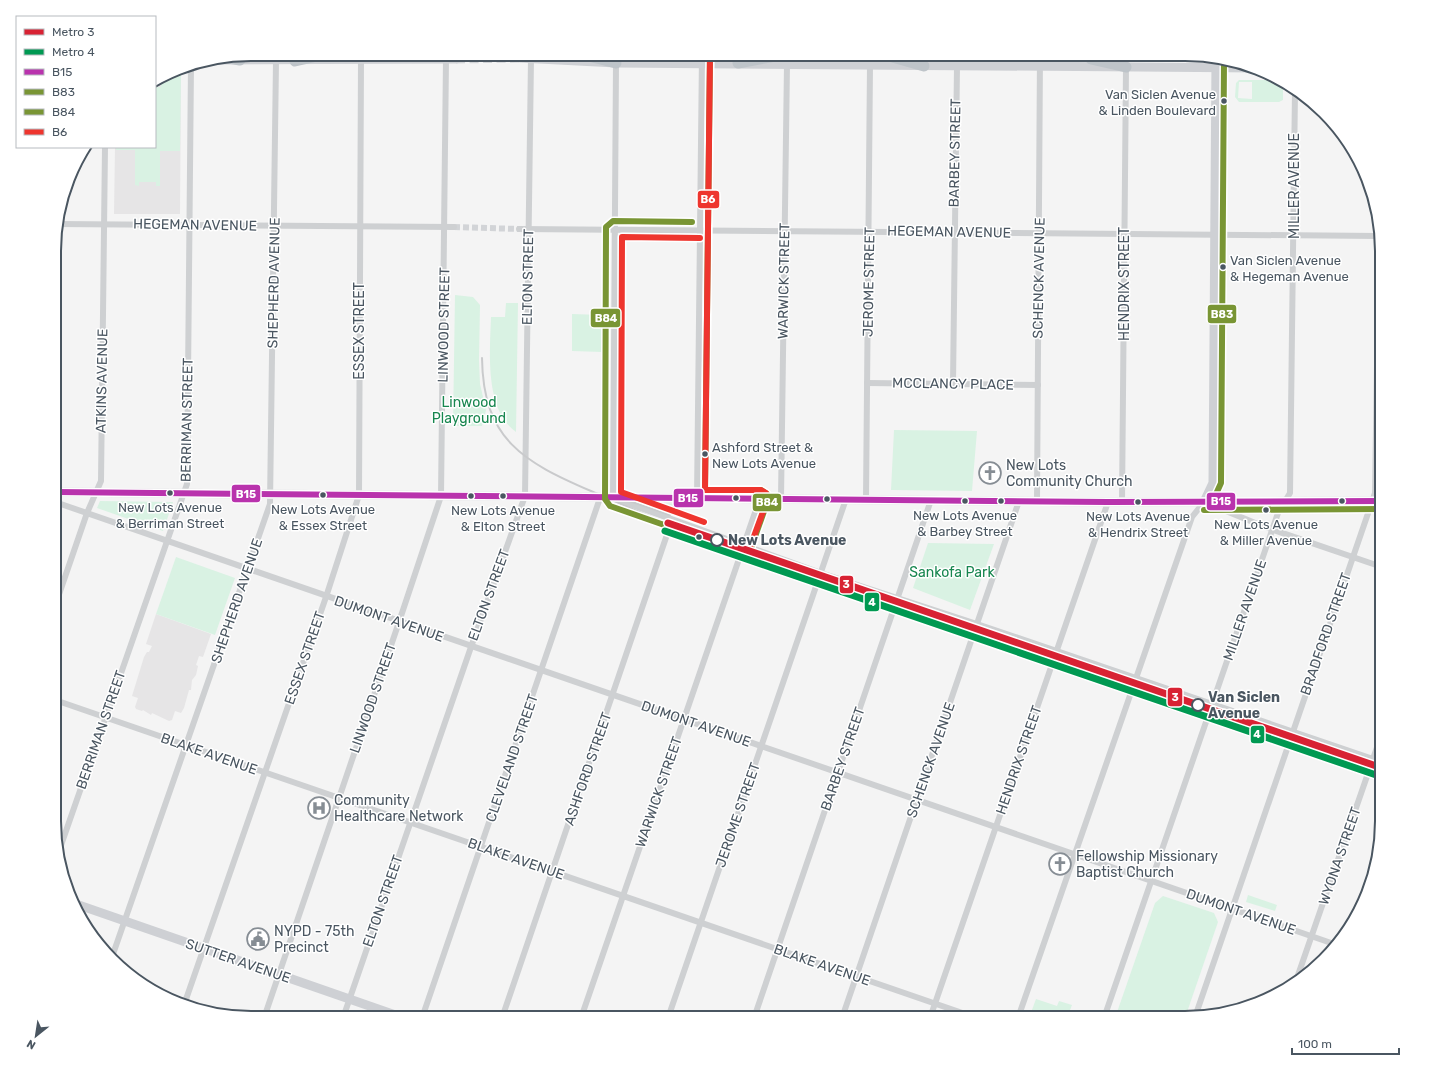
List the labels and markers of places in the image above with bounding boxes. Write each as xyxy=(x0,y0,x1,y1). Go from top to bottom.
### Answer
place label: Van Siclen Avenue & Linden Boulevard xyxy=(1099,87,1216,118)
marker: Van Siclen Avenue & Linden Boulevard xyxy=(1219,96,1229,106)
place label: Van Siclen Avenue & Hegeman Avenue xyxy=(1230,253,1349,285)
marker: Van Siclen Avenue & Hegeman Avenue xyxy=(1218,262,1228,272)
place label: Ashford Street & New Lots Avenue xyxy=(712,440,816,471)
marker: Ashford Street & New Lots Avenue xyxy=(700,449,710,459)
place label: New Lots Community Church xyxy=(1006,457,1133,490)
church icon: New Lots Community Church xyxy=(977,460,1003,486)
marker: New Lots Avenue & Berriman Street xyxy=(165,488,175,498)
marker: New Lots Avenue & Essex Street xyxy=(318,490,328,500)
unlabelled marker xyxy=(466,491,476,501)
marker: New Lots Avenue & Elton Street xyxy=(498,491,508,501)
unlabelled marker xyxy=(731,493,741,503)
unlabelled marker xyxy=(822,494,832,504)
marker: New Lots Avenue & Barbey Street xyxy=(960,496,970,506)
unlabelled marker xyxy=(996,496,1006,506)
unlabelled marker xyxy=(1337,496,1347,506)
marker: New Lots Avenue & Hendrix Street xyxy=(1133,497,1143,507)
place label: New Lots Avenue & Berriman Street xyxy=(116,500,224,531)
place label: New Lots Avenue & Essex Street xyxy=(271,502,375,533)
place label: New Lots Avenue & Elton Street xyxy=(451,503,555,534)
marker: New Lots Avenue & Miller Avenue xyxy=(1261,505,1271,515)
place label: New Lots Avenue & Barbey Street xyxy=(913,508,1017,539)
place label: New Lots Avenue & Hendrix Street xyxy=(1086,509,1190,540)
place label: New Lots Avenue & Miller Avenue xyxy=(1214,517,1318,548)
unlabelled marker xyxy=(694,532,704,542)
place label: New Lots Avenue xyxy=(728,532,846,549)
marker: New Lots Avenue xyxy=(710,533,724,547)
place label: Van Siclen Avenue xyxy=(1208,689,1280,722)
marker: Van Siclen Avenue xyxy=(1191,698,1205,712)
place label: Community Healthcare Network xyxy=(334,792,464,825)
hospital icon: Community Healthcare Network xyxy=(306,795,332,821)
place label: Fellowship Missionary Baptist Church xyxy=(1076,848,1218,881)
church icon: Fellowship Missionary Baptist Church xyxy=(1047,851,1073,877)
place label: NYPD - 75th Precinct xyxy=(274,923,355,956)
public building icon: NYPD - 75th Precinct xyxy=(245,926,271,952)

